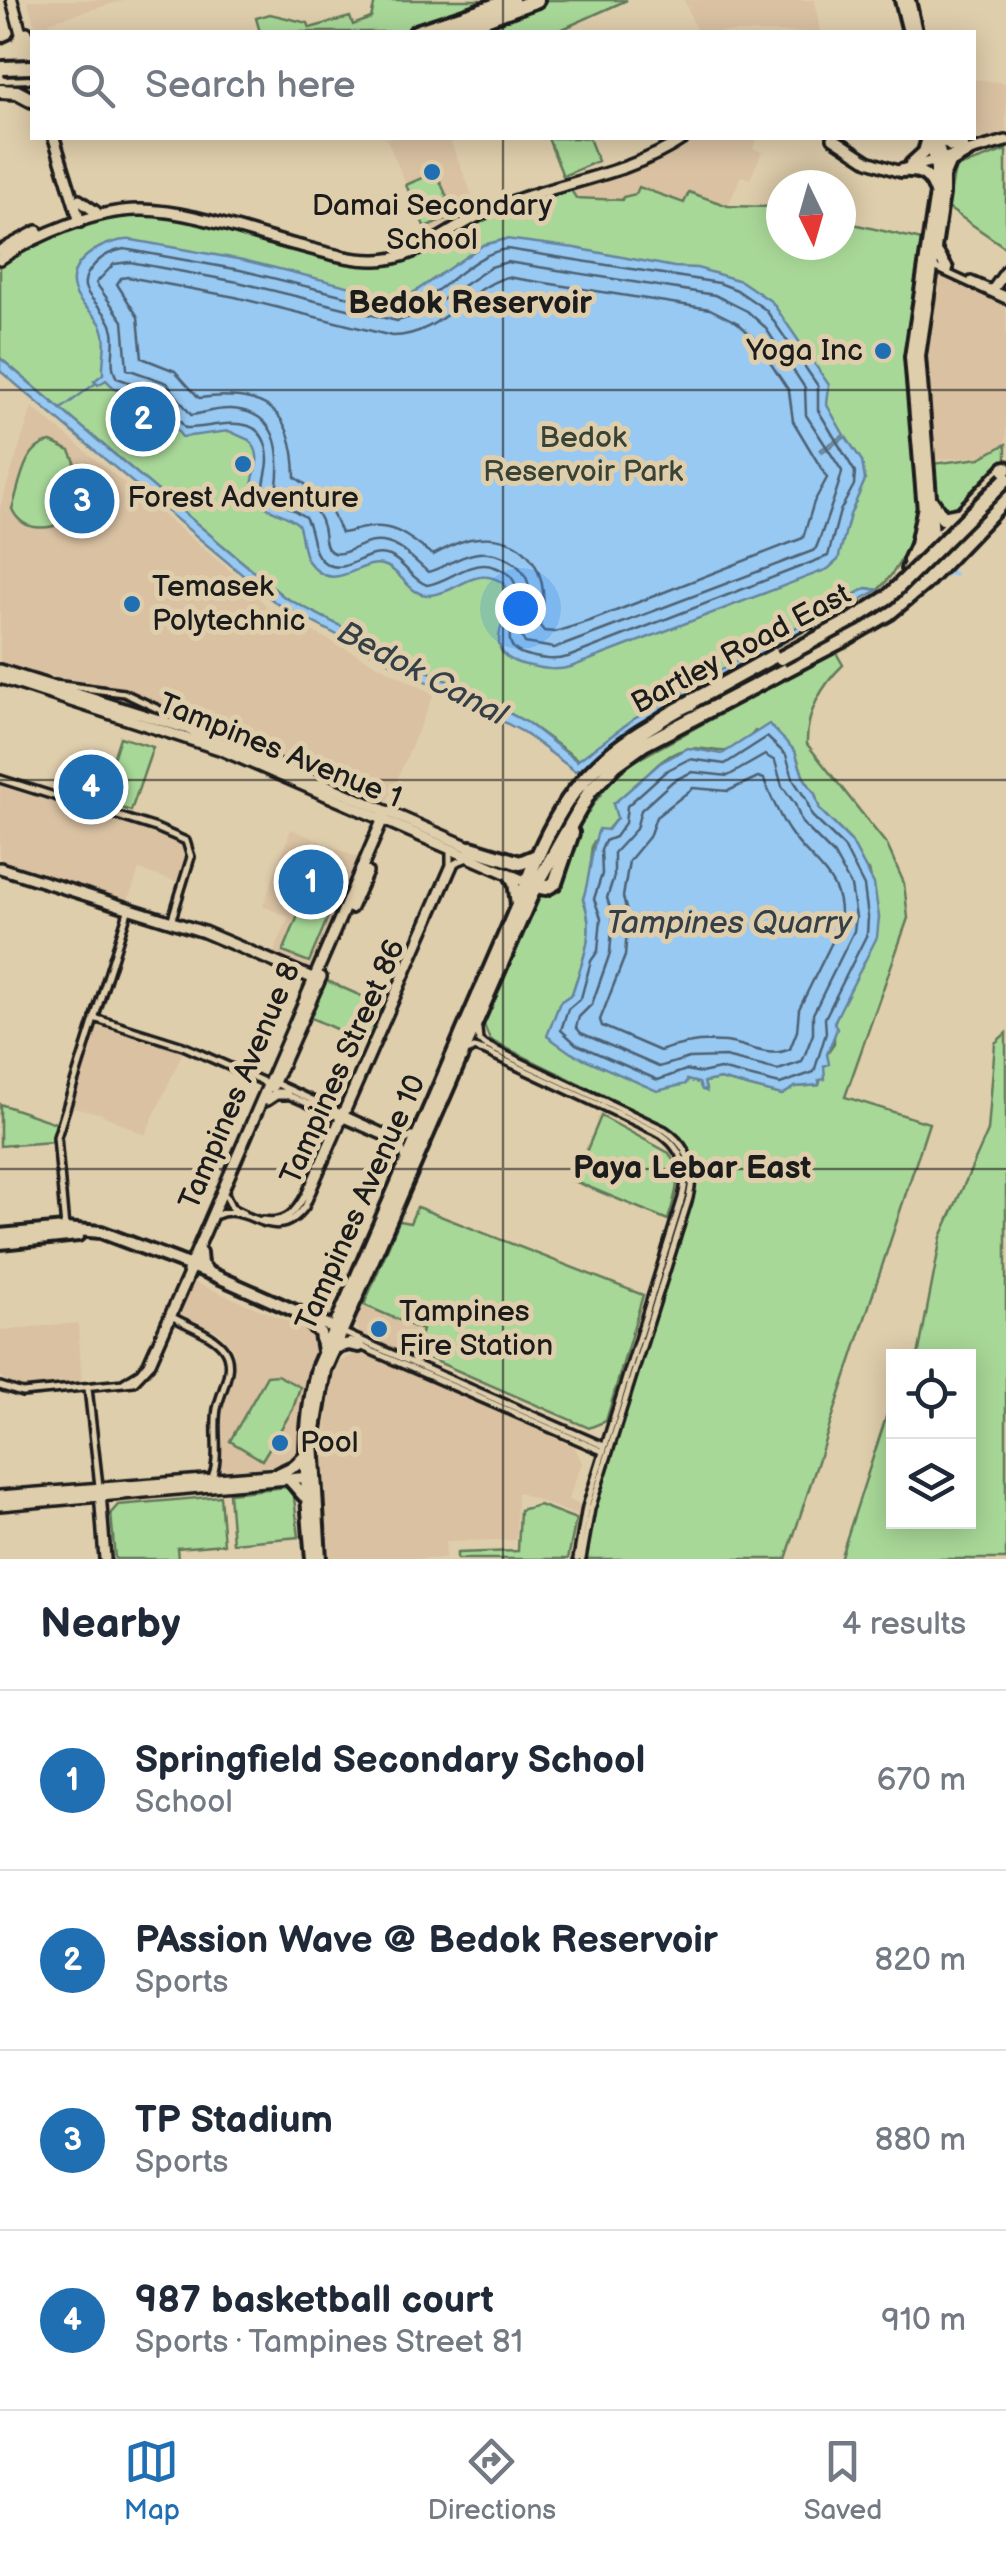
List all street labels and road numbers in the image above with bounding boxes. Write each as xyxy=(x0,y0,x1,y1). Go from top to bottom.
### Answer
street label: Bartley Road East xyxy=(625,576,857,722)
street label: Tampines Avenue 1 xyxy=(153,686,407,816)
street label: Tampines Street 86 xyxy=(273,934,413,1190)
street label: Tampines Avenue 8 xyxy=(172,957,308,1215)
street label: Tampines Avenue 10 xyxy=(288,1069,434,1337)

